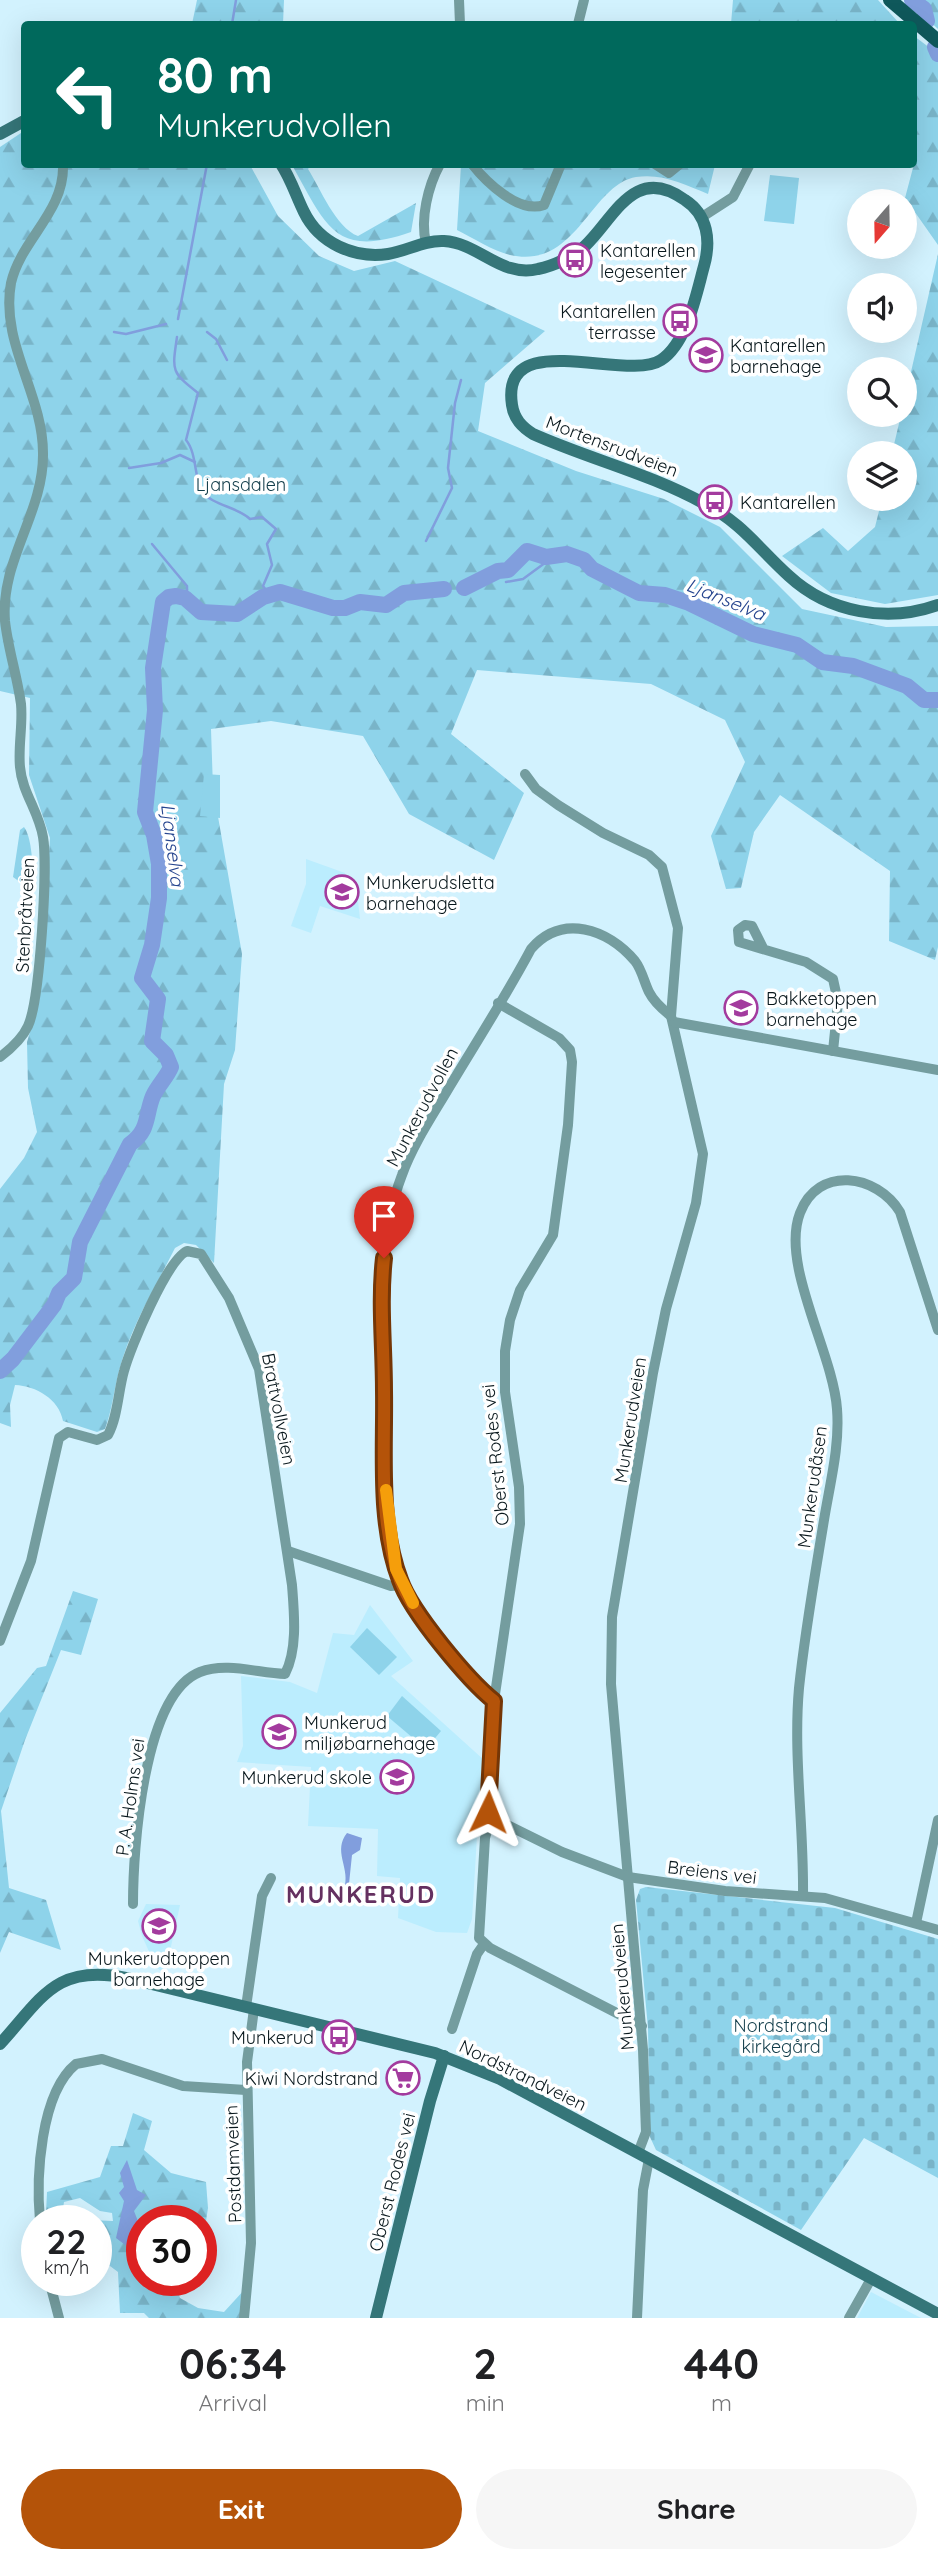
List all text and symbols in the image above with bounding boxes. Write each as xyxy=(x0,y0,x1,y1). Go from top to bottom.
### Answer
text: 80 m xyxy=(157,44,273,105)
icon: left xyxy=(42,49,133,140)
text: Munkerudvollen xyxy=(157,105,392,145)
north arrow xyxy=(847,189,917,259)
map controls xyxy=(847,189,917,511)
place label: Kantarellen legesenter xyxy=(600,239,696,283)
bus stop icon: Kantarellen legesenter xyxy=(556,241,594,279)
button: sound xyxy=(847,273,917,343)
place label: Kantarellen terrasse xyxy=(560,300,656,344)
bus stop icon: Kantarellen terrasse xyxy=(661,302,699,340)
place label: Kantarellen barnehage xyxy=(730,334,826,378)
school or university icon: Kantarellen barnehage xyxy=(687,336,725,374)
button: search xyxy=(847,357,917,427)
street label: Mortensrudveien xyxy=(543,410,681,482)
button: layers xyxy=(847,441,917,511)
park label: Ljansdalen xyxy=(196,473,286,496)
bus stop icon: Kantarellen xyxy=(696,483,734,521)
place label: Kantarellen xyxy=(740,491,836,514)
water label: Ljanselva xyxy=(683,572,770,626)
water label: Ljanselva xyxy=(156,802,190,889)
street label: Stenbråtveien xyxy=(10,857,40,973)
place label: Munkerudsletta barnehage xyxy=(366,871,495,915)
school or university icon: Munkerudsletta barnehage xyxy=(323,873,361,911)
place label: Bakketoppen barnehage xyxy=(766,987,877,1031)
school or university icon: Bakketoppen barnehage xyxy=(722,989,760,1027)
street label: Munkerudvollen xyxy=(381,1043,463,1171)
pin xyxy=(354,1186,414,1258)
icon: arrive xyxy=(365,1197,403,1235)
street label: Brattvollveien xyxy=(257,1351,301,1467)
street label: Munkerudveien xyxy=(609,1355,651,1485)
street label: Oberst Rodes vei xyxy=(476,1383,514,1527)
street label: Munkerudåsen xyxy=(792,1425,832,1549)
place label: Munkerud miljøbarnehage xyxy=(304,1711,435,1755)
school or university icon: Munkerud miljøbarnehage xyxy=(260,1713,298,1751)
street label: P. A. Holms vei xyxy=(110,1737,150,1857)
school or university icon: Munkerud skole xyxy=(378,1758,416,1796)
place label: Munkerud skole xyxy=(241,1766,372,1789)
position arrow xyxy=(451,1775,525,1849)
street label: Breiens vei xyxy=(666,1855,758,1889)
district label: MUNKERUD xyxy=(286,1879,436,1909)
school or university icon: Munkerudtoppen barnehage xyxy=(140,1907,178,1945)
street label: Munkerudveien xyxy=(605,1923,639,2051)
place label: Munkerudtoppen barnehage xyxy=(88,1947,230,1991)
park label: Nordstrand kirkegård xyxy=(734,2014,828,2058)
bus stop icon: Munkerud xyxy=(320,2018,358,2056)
place label: Munkerud xyxy=(231,2026,314,2049)
street label: Nordstrandveien xyxy=(456,2034,590,2116)
supermarket icon: Kiwi Nordstrand xyxy=(384,2059,422,2097)
place label: Kiwi Nordstrand xyxy=(245,2067,378,2090)
street label: Postdamveien xyxy=(219,2105,247,2223)
street label: Oberst Rodes vei xyxy=(364,2110,420,2254)
speed limit sign: 30 xyxy=(126,2205,217,2296)
text: 22 xyxy=(47,2219,86,2263)
text: km/h xyxy=(44,2256,89,2279)
text: 06:34 xyxy=(179,2337,287,2390)
text: 2 xyxy=(473,2337,497,2390)
text: 440 xyxy=(684,2337,759,2390)
text: Arrival xyxy=(198,2388,267,2417)
text: min xyxy=(466,2388,505,2417)
text: m xyxy=(711,2388,732,2417)
button: Exit xyxy=(21,2469,462,2549)
button: Share xyxy=(476,2469,917,2549)

